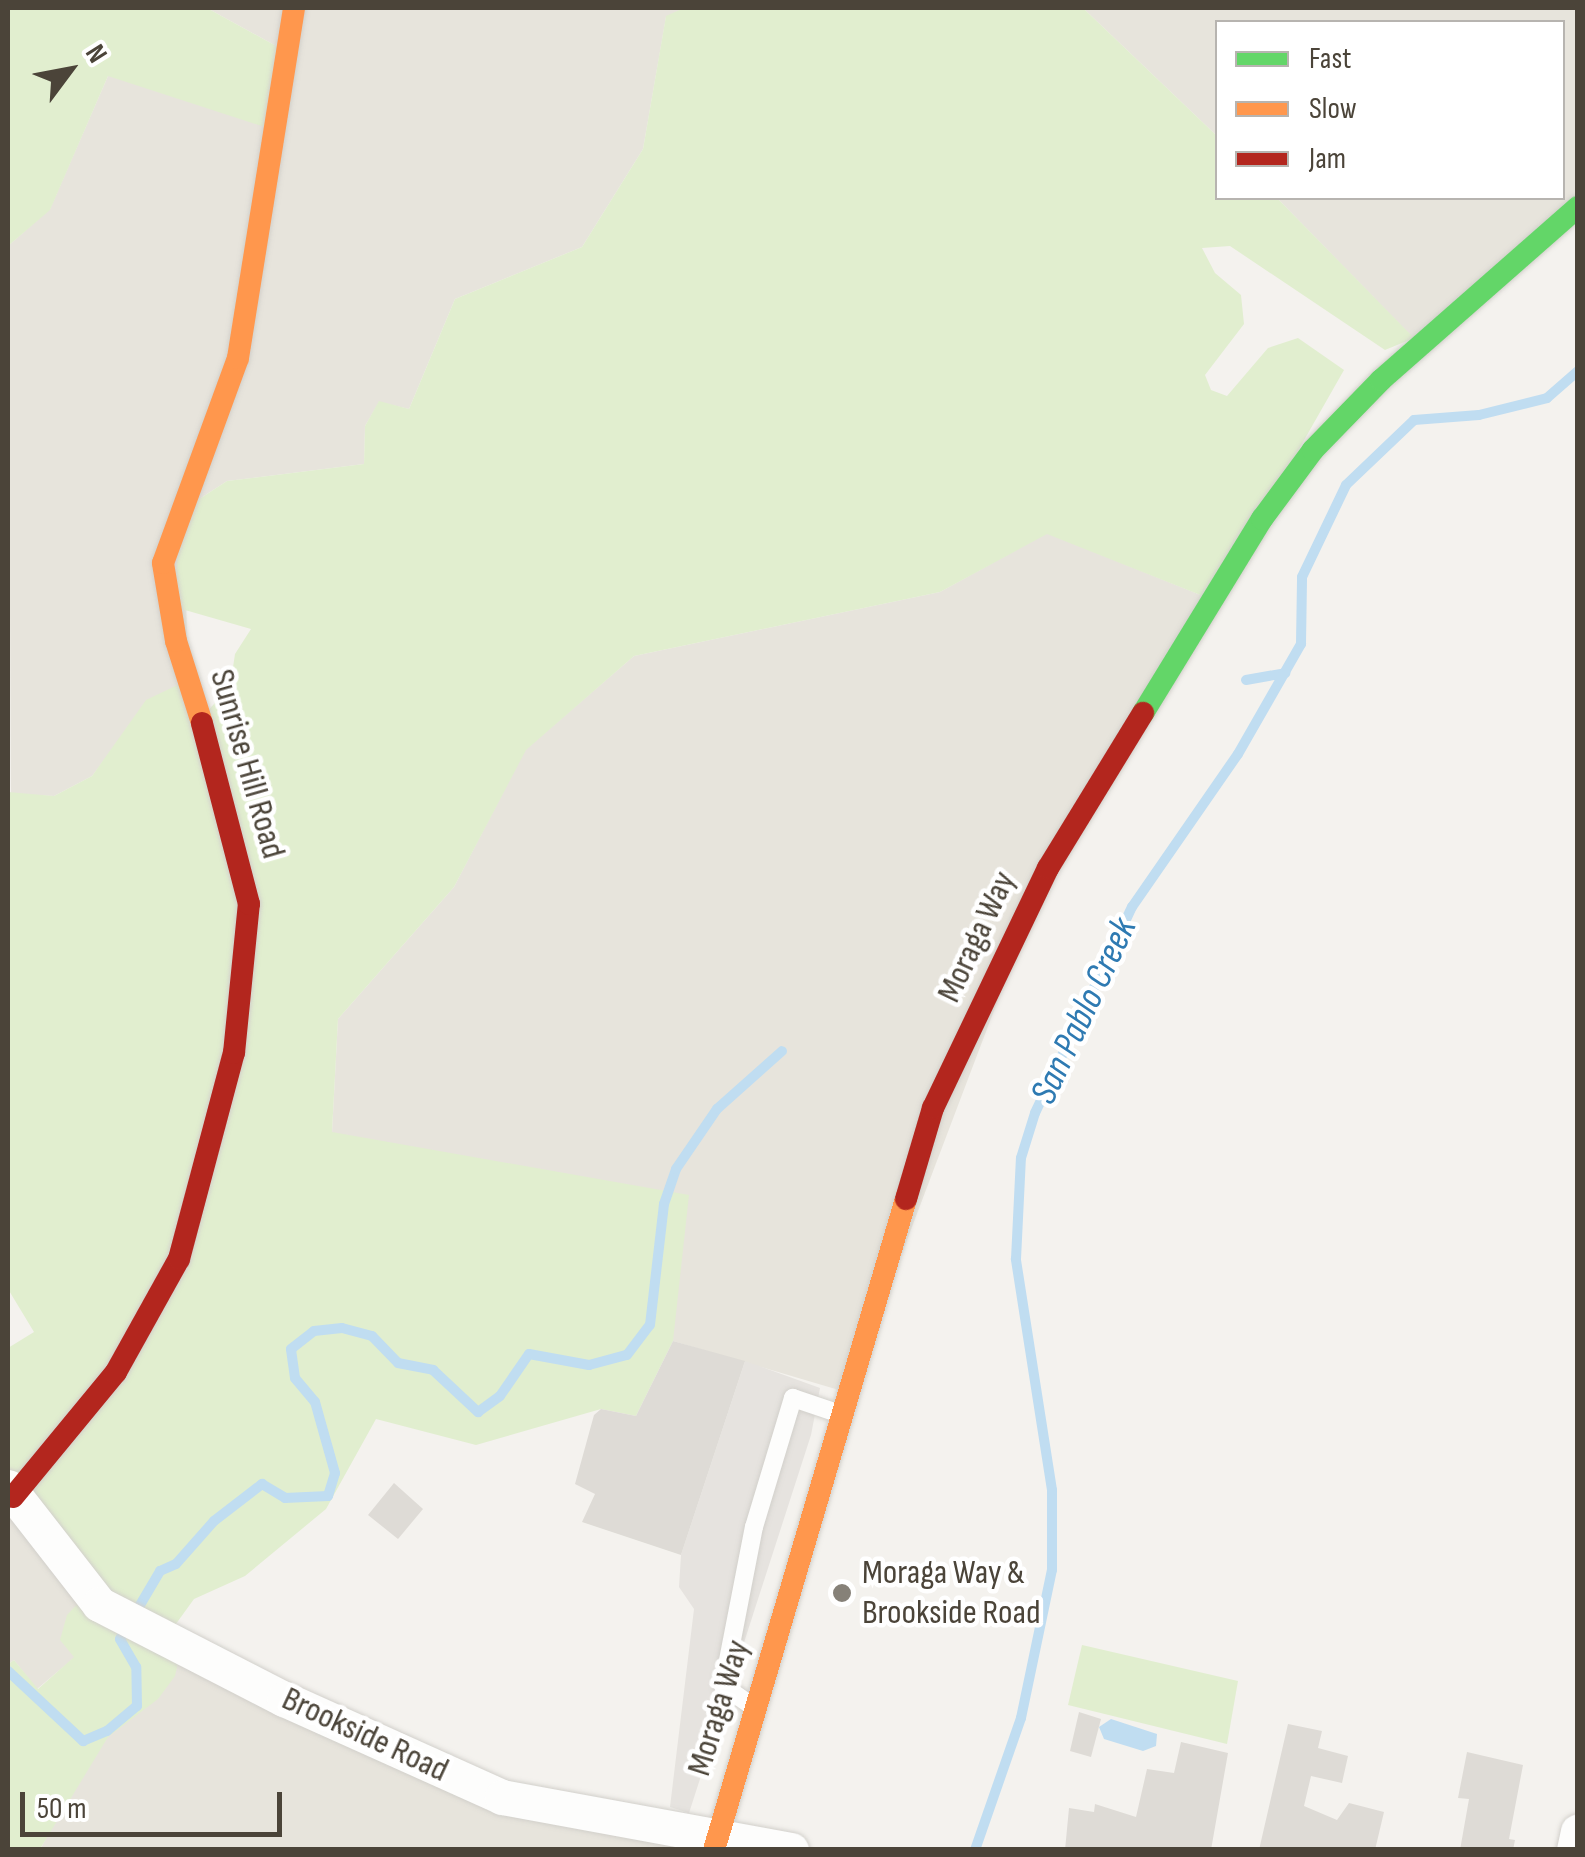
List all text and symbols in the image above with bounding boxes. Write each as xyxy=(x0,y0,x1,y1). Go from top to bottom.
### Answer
north arrow xyxy=(20,20,120,120)
legend xyxy=(1215,20,1565,200)
text: N xyxy=(78,39,114,69)
text: Fast xyxy=(1309,41,1351,77)
text: Slow xyxy=(1309,91,1357,127)
text: Jam xyxy=(1309,141,1346,177)
street label: Sunrise Hill Road xyxy=(200,665,294,863)
street label: Moraga Way xyxy=(929,865,1025,1009)
water label: San Pablo Creek xyxy=(1021,911,1147,1111)
place label: Moraga Way & Brookside Road xyxy=(862,1552,1041,1634)
marker: Moraga Way & Brookside Road xyxy=(831,1582,853,1604)
street label: Moraga Way xyxy=(679,1635,759,1781)
street label: Brookside Road xyxy=(275,1678,455,1792)
scale bar xyxy=(25,1772,288,1834)
text: 50 m xyxy=(37,1791,86,1827)

